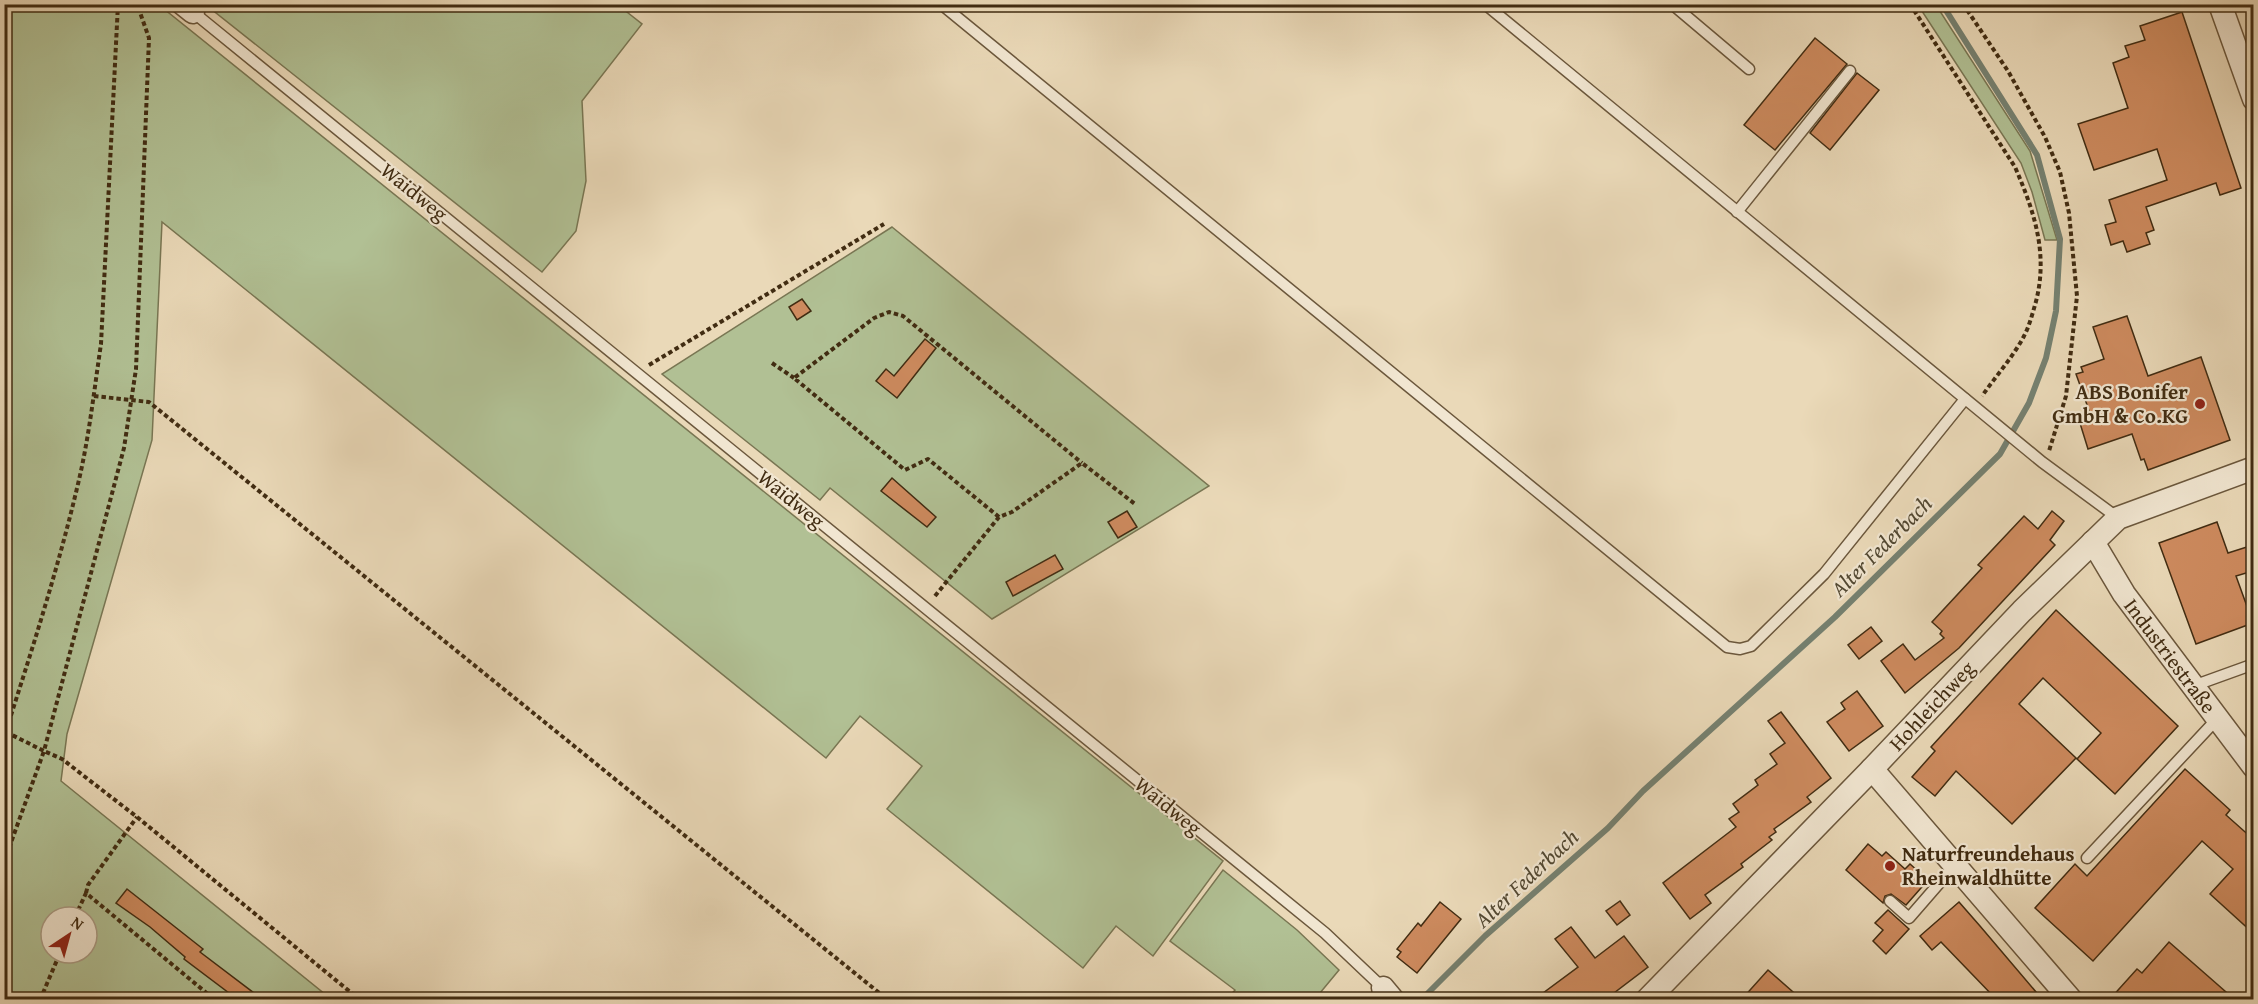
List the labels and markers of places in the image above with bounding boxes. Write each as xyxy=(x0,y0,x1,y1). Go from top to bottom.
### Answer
place label: ABS Bonifer GmbH & Co.KG xyxy=(2052,376,2188,431)
marker: ABS Bonifer GmbH & Co.KG xyxy=(2193,397,2207,411)
place label: Naturfreundehaus Rheinwaldhütte xyxy=(1902,838,2075,893)
marker: Naturfreundehaus Rheinwaldhütte xyxy=(1883,859,1897,873)

